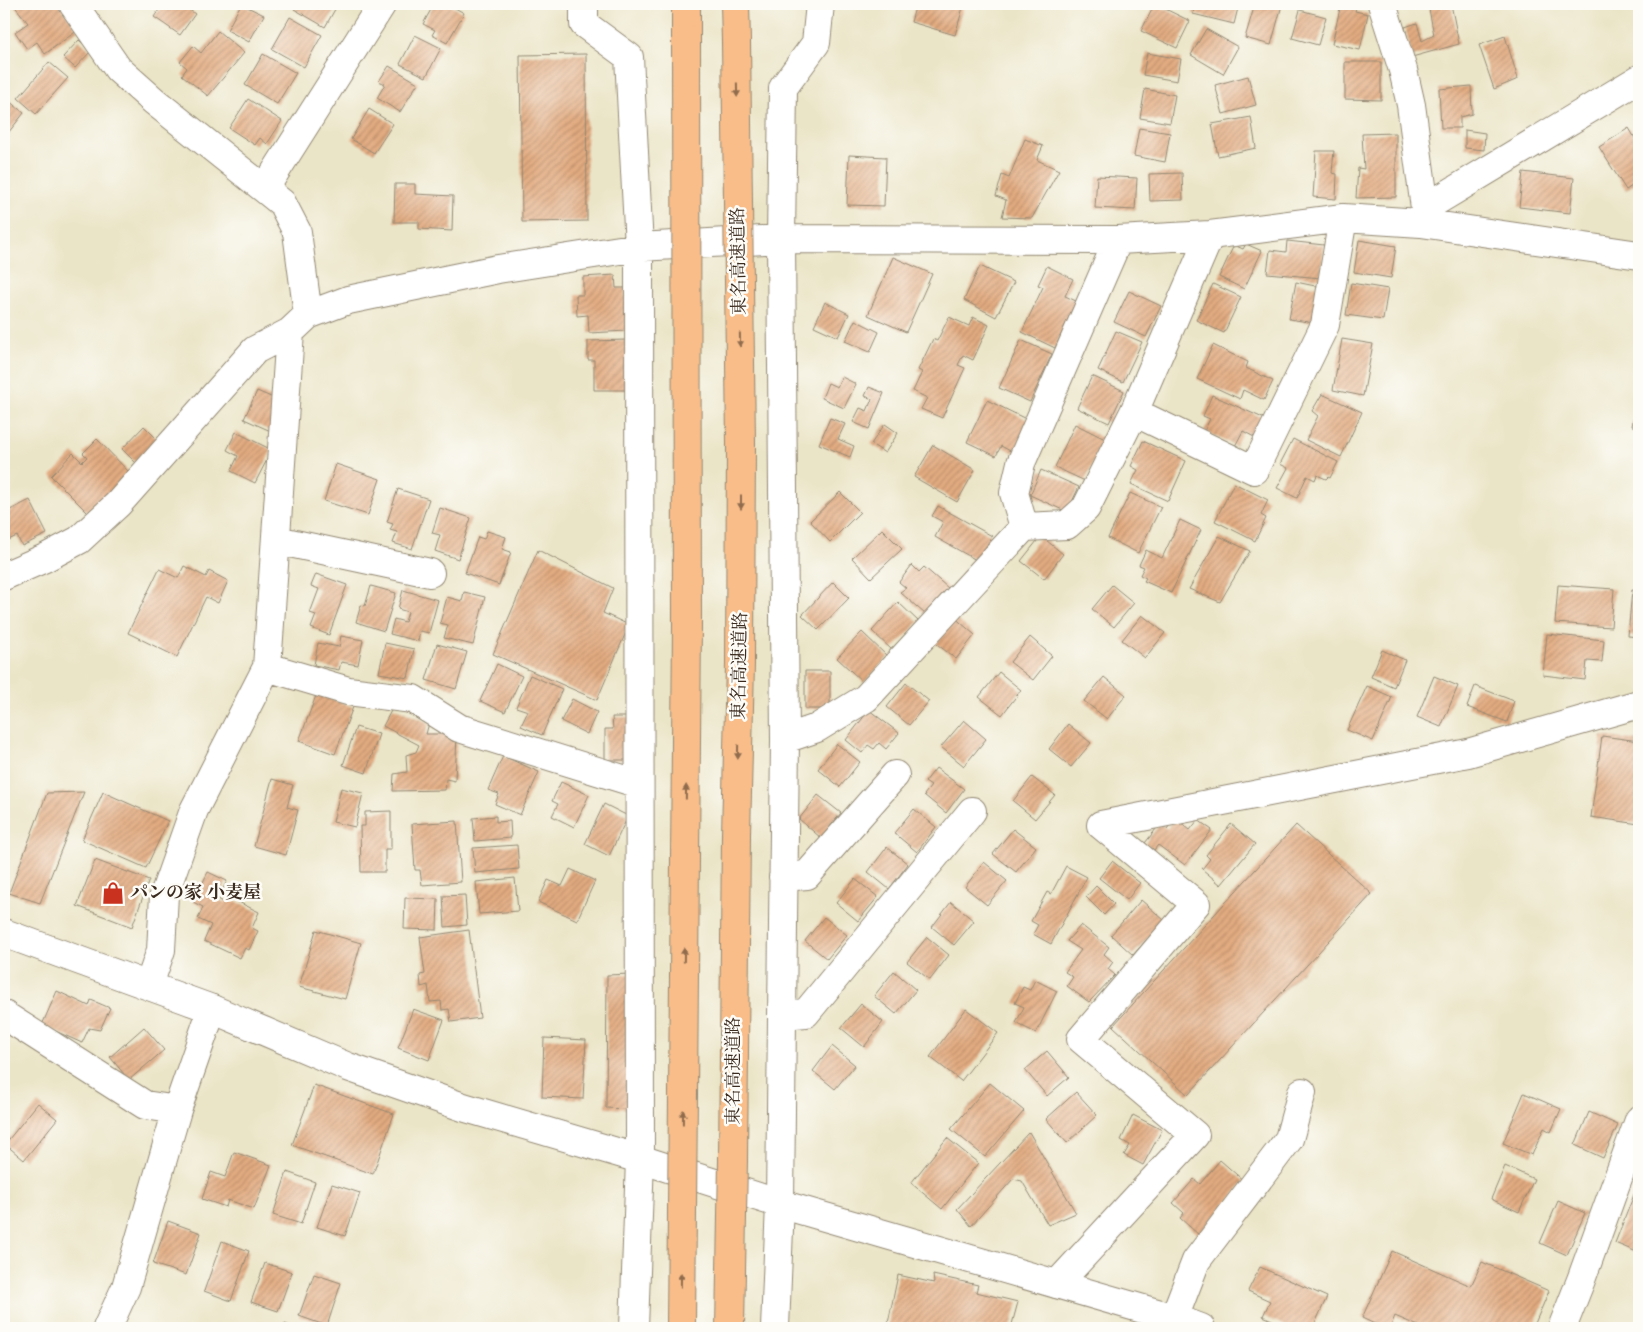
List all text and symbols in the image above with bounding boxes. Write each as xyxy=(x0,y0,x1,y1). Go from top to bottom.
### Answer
one-way arrow xyxy=(733,82,741,98)
street label: 東名高速道路 xyxy=(727,207,749,315)
one-way arrow xyxy=(736,332,744,348)
one-way arrow xyxy=(737,495,745,511)
street label: 東名高速道路 xyxy=(728,612,750,720)
one-way arrow xyxy=(734,745,742,761)
one-way arrow xyxy=(682,784,690,800)
shop icon: パンの家 小麦屋 xyxy=(100,880,126,906)
place label: パンの家 小麦屋 xyxy=(130,882,261,902)
one-way arrow xyxy=(680,946,688,962)
street label: 東名高速道路 xyxy=(723,1017,743,1125)
one-way arrow xyxy=(679,1109,687,1125)
one-way arrow xyxy=(677,1271,685,1287)

